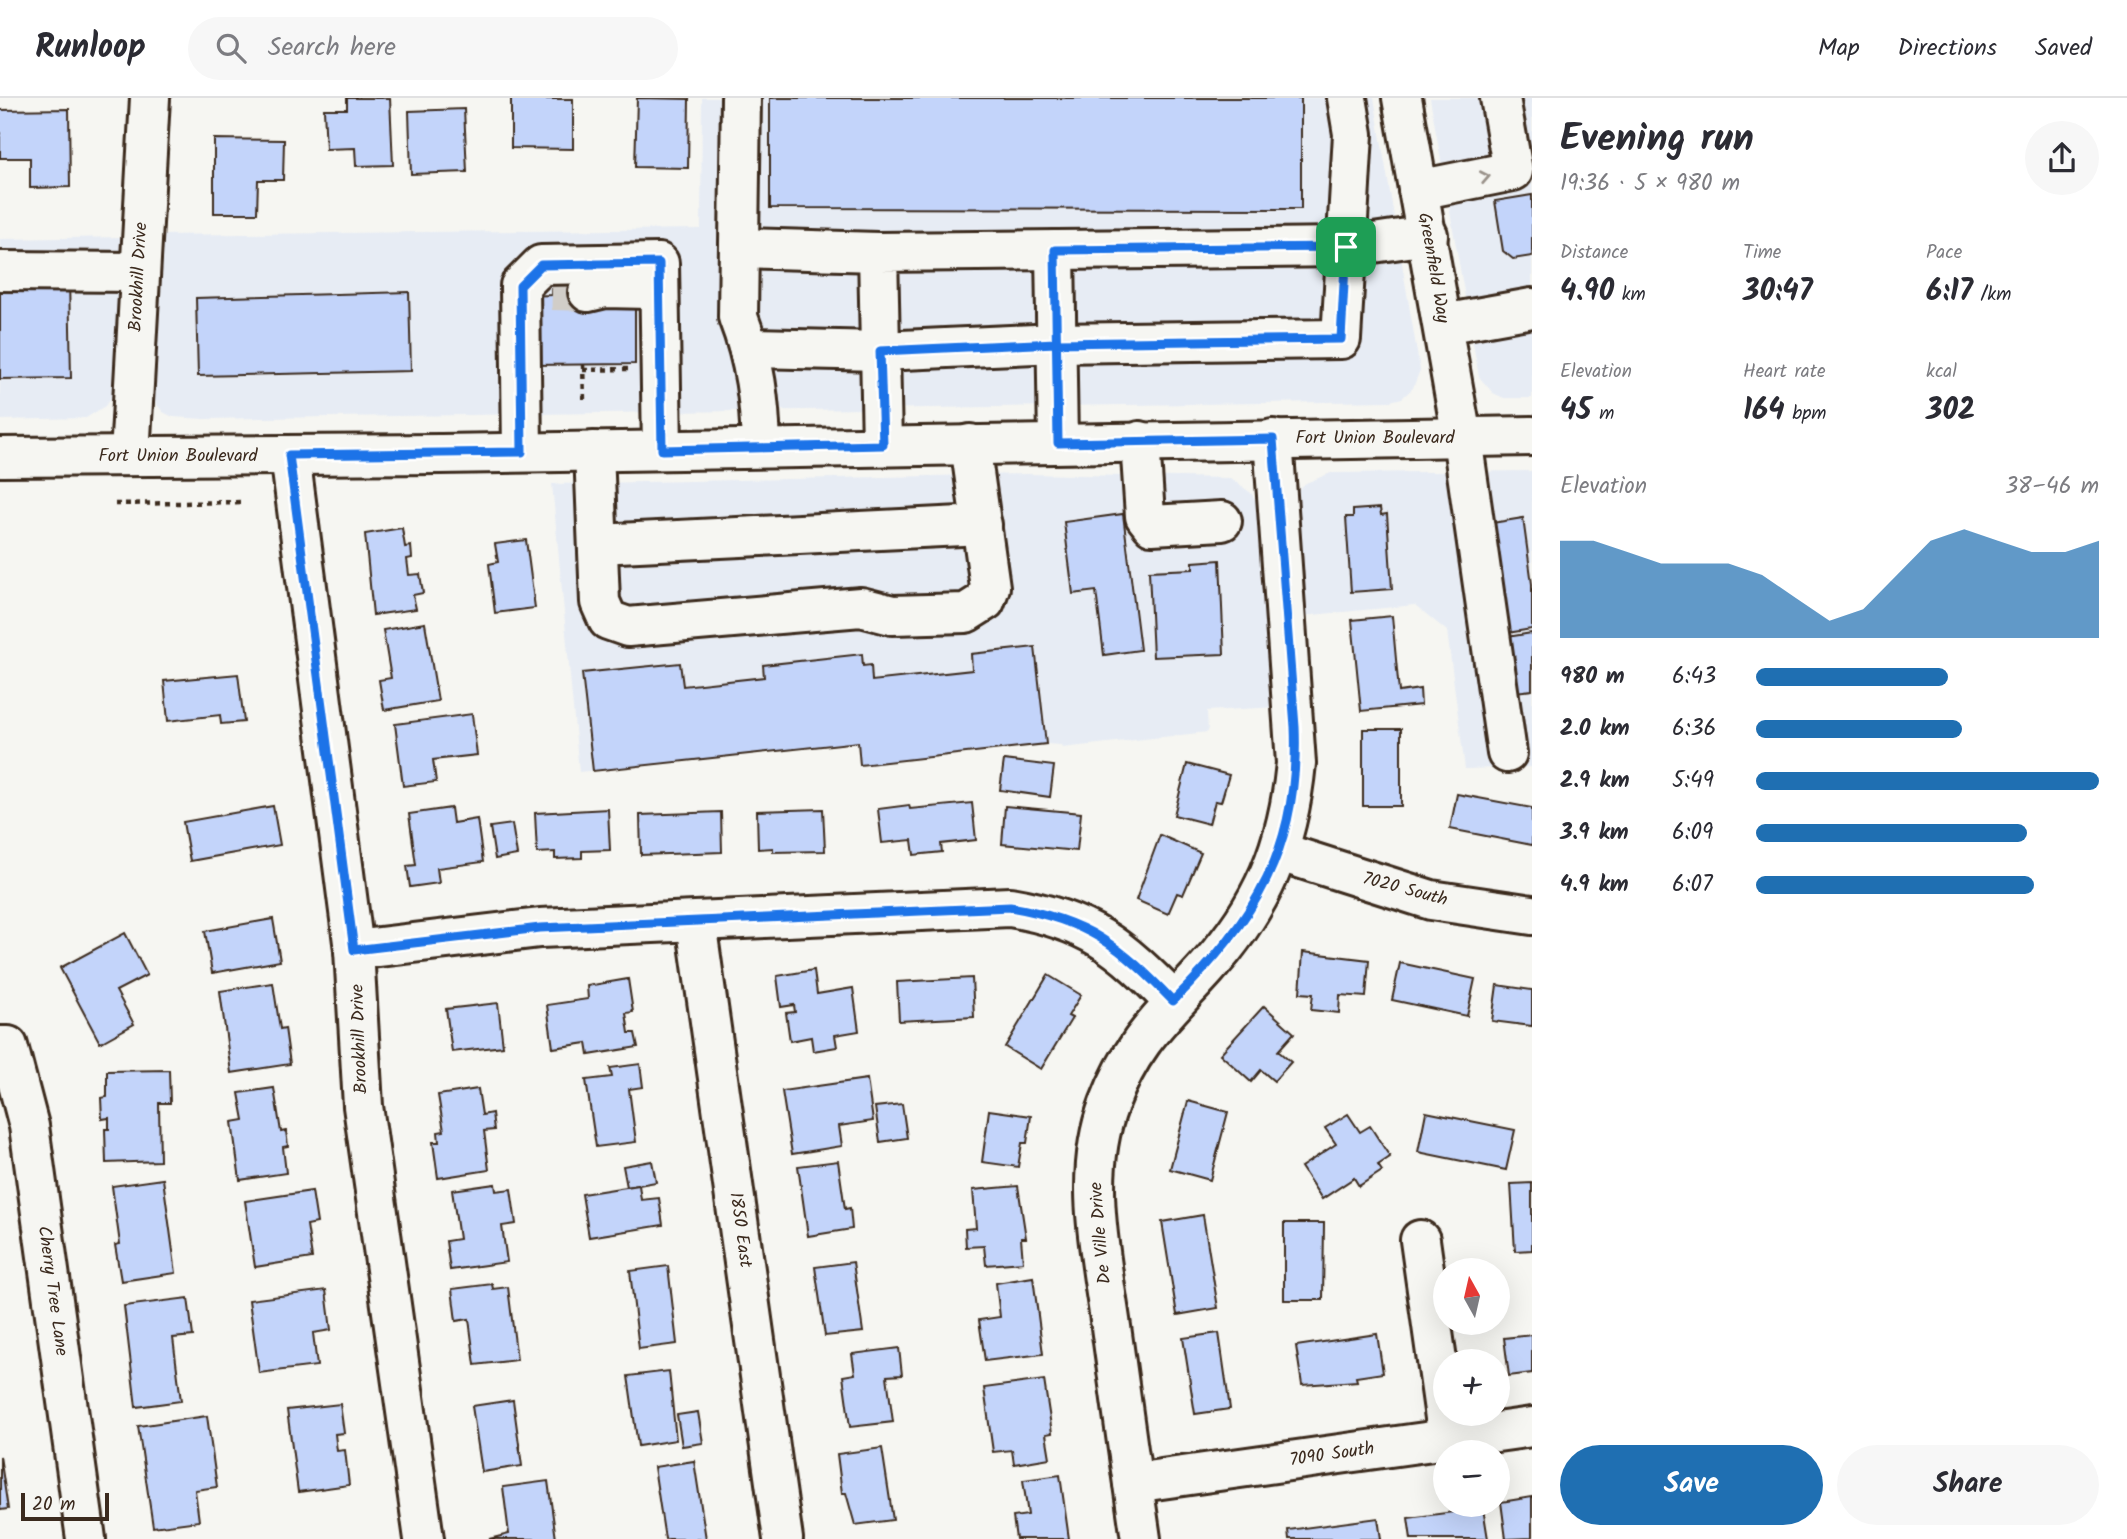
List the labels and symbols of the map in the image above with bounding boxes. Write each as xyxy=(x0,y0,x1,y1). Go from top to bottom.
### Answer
one-way arrow xyxy=(1479,170,1491,185)
street label: Greenfield Way xyxy=(1409,210,1457,326)
pin xyxy=(1316,217,1376,277)
street label: Brookhill Drive xyxy=(122,221,156,333)
street label: Fort Union Boulevard xyxy=(1295,424,1456,453)
street label: Fort Union Boulevard xyxy=(98,442,259,471)
street label: 7020 South xyxy=(1359,865,1451,915)
street label: Brookhill Drive xyxy=(344,984,376,1094)
street label: De Ville Drive xyxy=(1082,1181,1120,1285)
street label: 1850 East xyxy=(720,1190,760,1271)
street label: Cherry Tree Lane xyxy=(29,1224,75,1358)
north arrow xyxy=(1433,1258,1510,1335)
street label: 7090 South xyxy=(1288,1435,1376,1475)
scale bar xyxy=(21,1490,108,1522)

